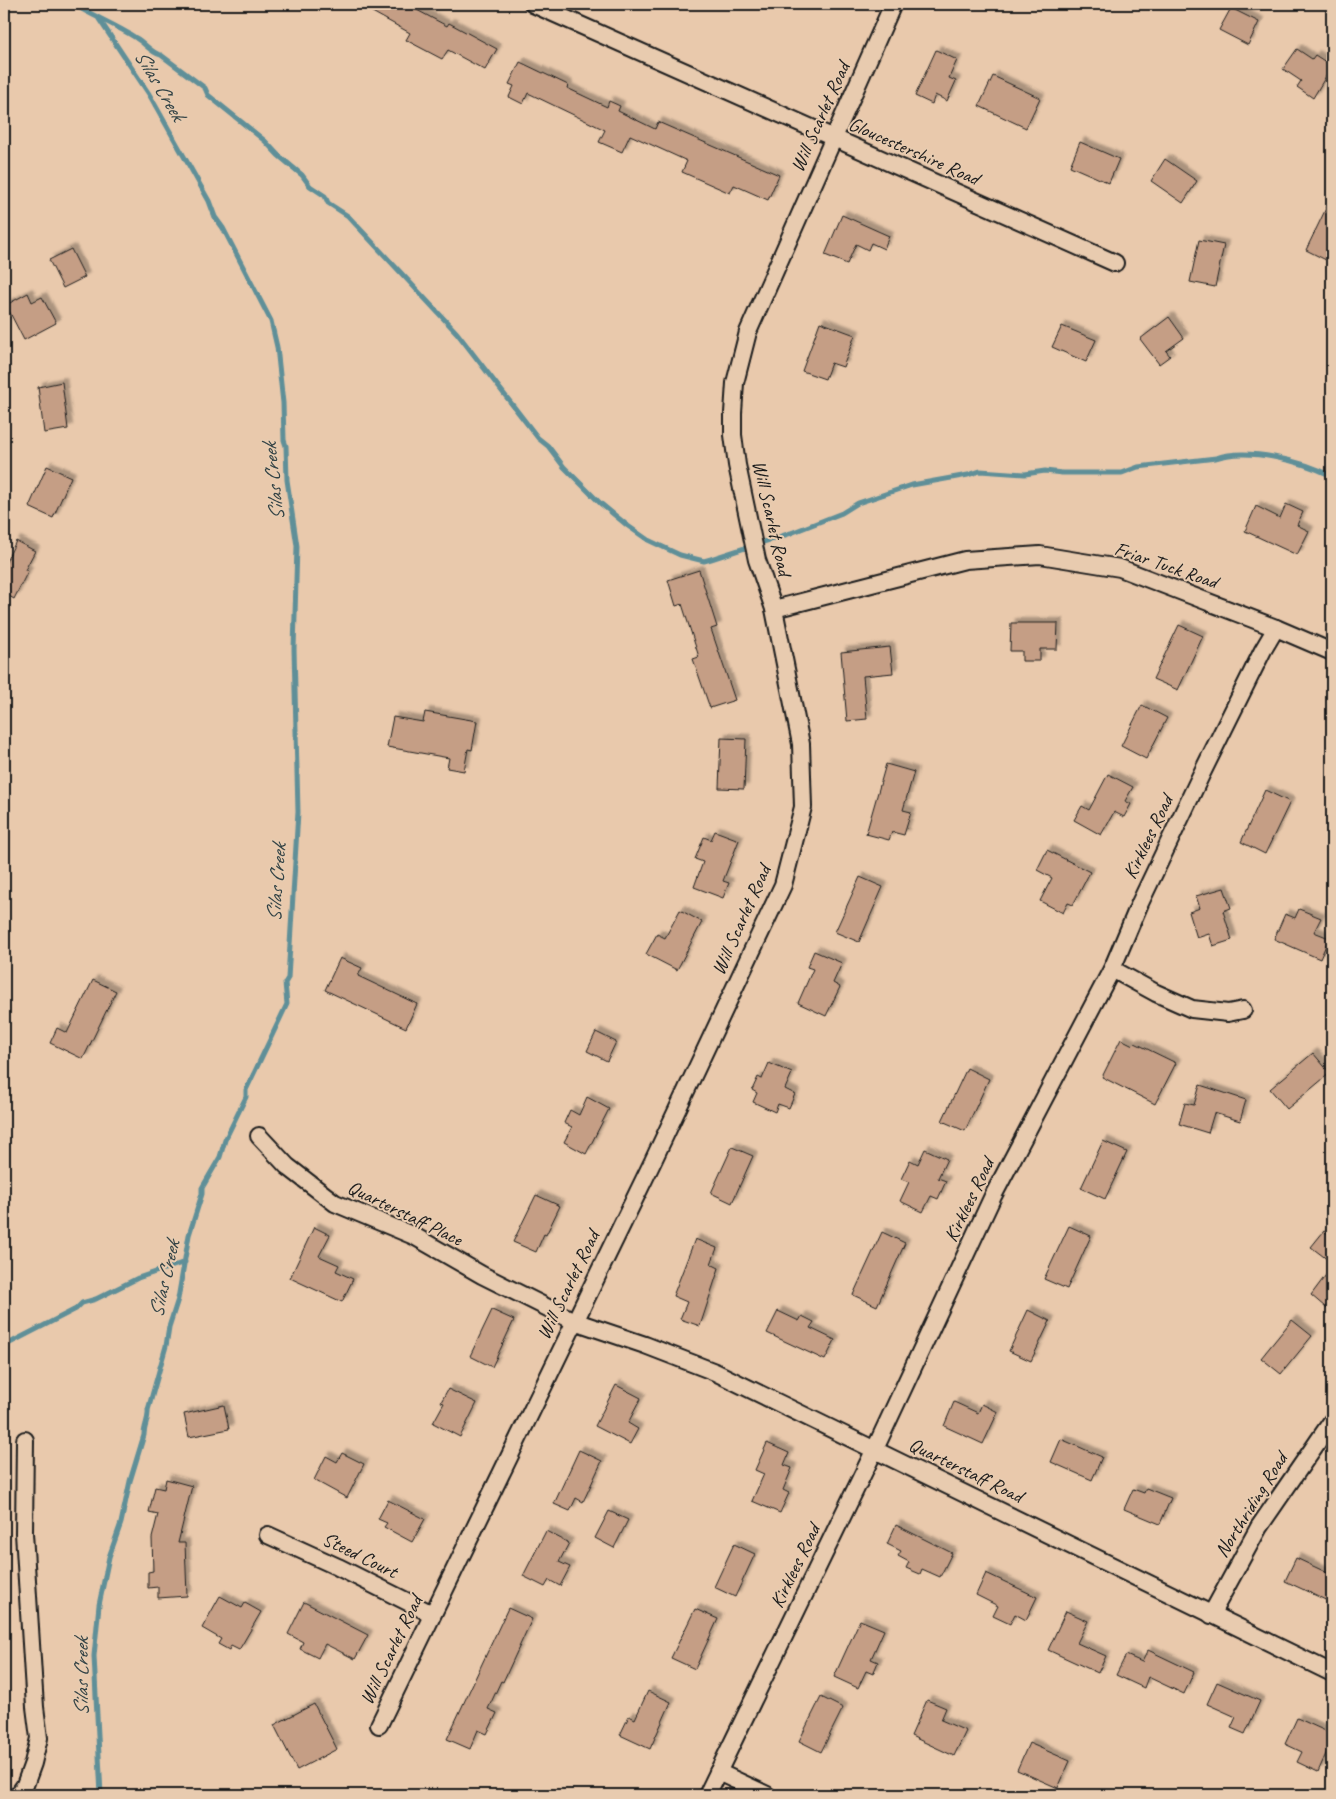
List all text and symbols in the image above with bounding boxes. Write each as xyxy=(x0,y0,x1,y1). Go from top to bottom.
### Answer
water label: Silas Creek xyxy=(129,45,193,128)
street label: Will Scarlet Road xyxy=(785,55,857,176)
street label: Gloucestershire Road xyxy=(845,111,986,192)
water label: Silas Creek xyxy=(256,439,290,522)
street label: Will Scarlet Road xyxy=(747,458,798,581)
street label: Friar Tuck Road xyxy=(1111,536,1224,595)
street label: Kirklees Road xyxy=(1117,788,1180,883)
water label: Silas Creek xyxy=(260,840,292,923)
street label: Will Scarlet Road xyxy=(706,858,778,979)
street label: Kirklees Road xyxy=(938,1151,1001,1246)
street label: Quarterstaff Place xyxy=(344,1175,468,1252)
street label: Will Scarlet Road xyxy=(531,1224,606,1343)
water label: Silas Creek xyxy=(143,1235,186,1320)
street label: Quarterstaff Road xyxy=(905,1432,1030,1510)
street label: Northriding Road xyxy=(1209,1445,1295,1562)
street label: Kirklees Road xyxy=(764,1517,827,1612)
street label: Steed Court xyxy=(318,1526,404,1585)
street label: Will Scarlet Road xyxy=(354,1589,429,1708)
water label: Silas Creek xyxy=(68,1635,94,1716)

